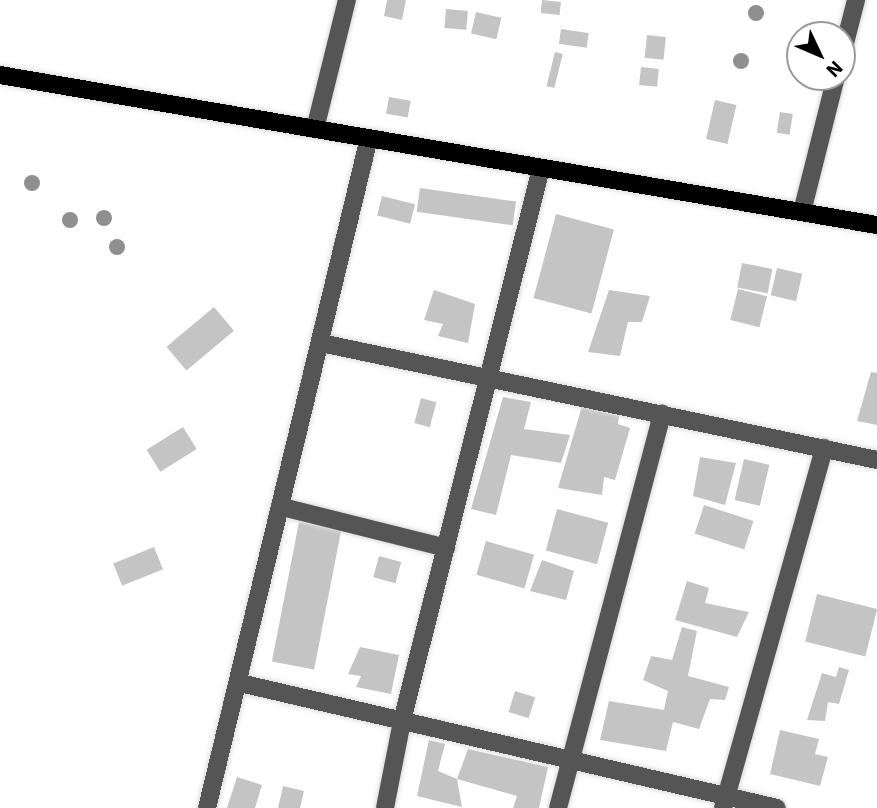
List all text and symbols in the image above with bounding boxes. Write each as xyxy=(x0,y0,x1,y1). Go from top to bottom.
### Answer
north arrow xyxy=(786,21,856,91)
text: N xyxy=(821,56,848,82)

